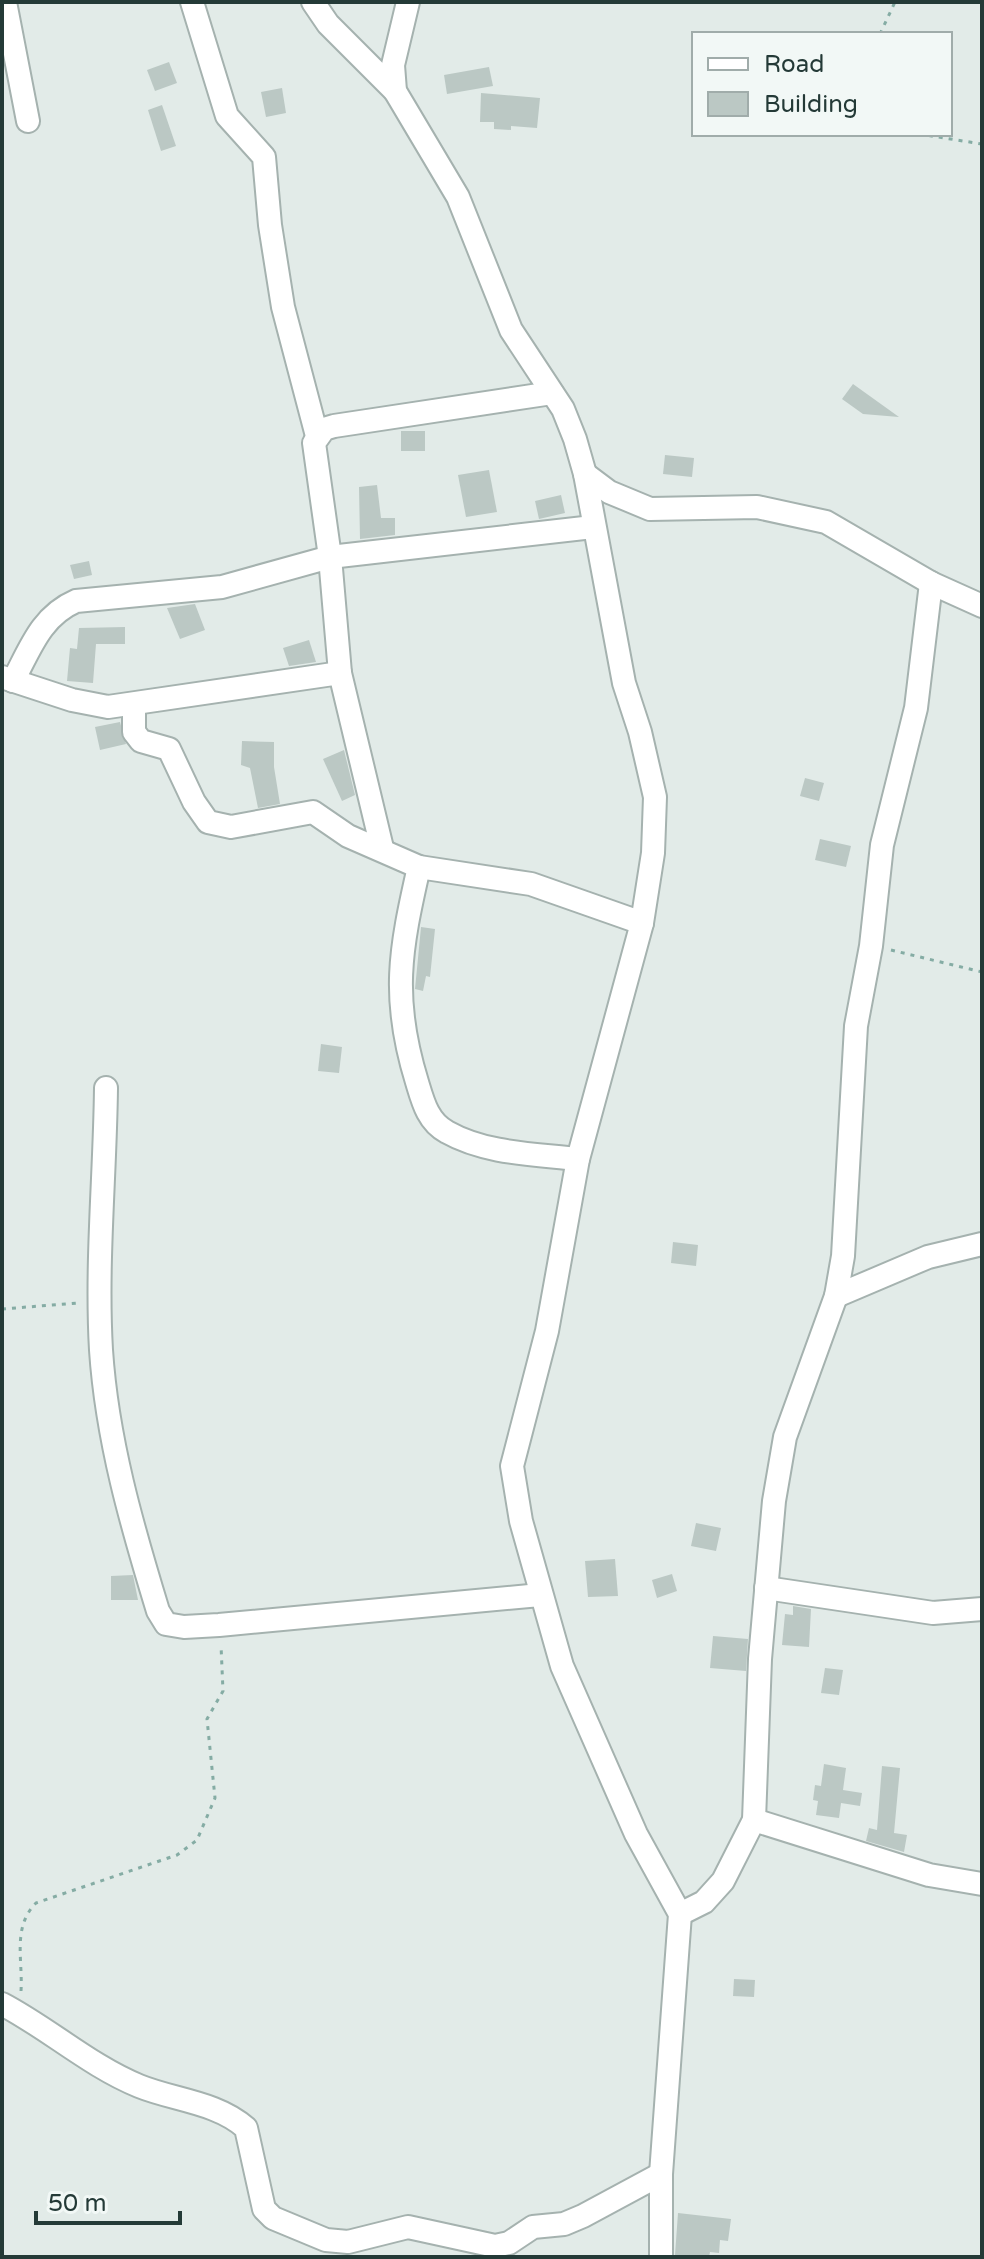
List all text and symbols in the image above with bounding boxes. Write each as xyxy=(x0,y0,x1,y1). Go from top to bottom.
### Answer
legend xyxy=(692,32,952,136)
text: Road xyxy=(764,50,824,79)
text: Building xyxy=(764,90,858,119)
scale bar xyxy=(36,2175,180,2225)
text: 50 m xyxy=(48,2189,106,2218)

